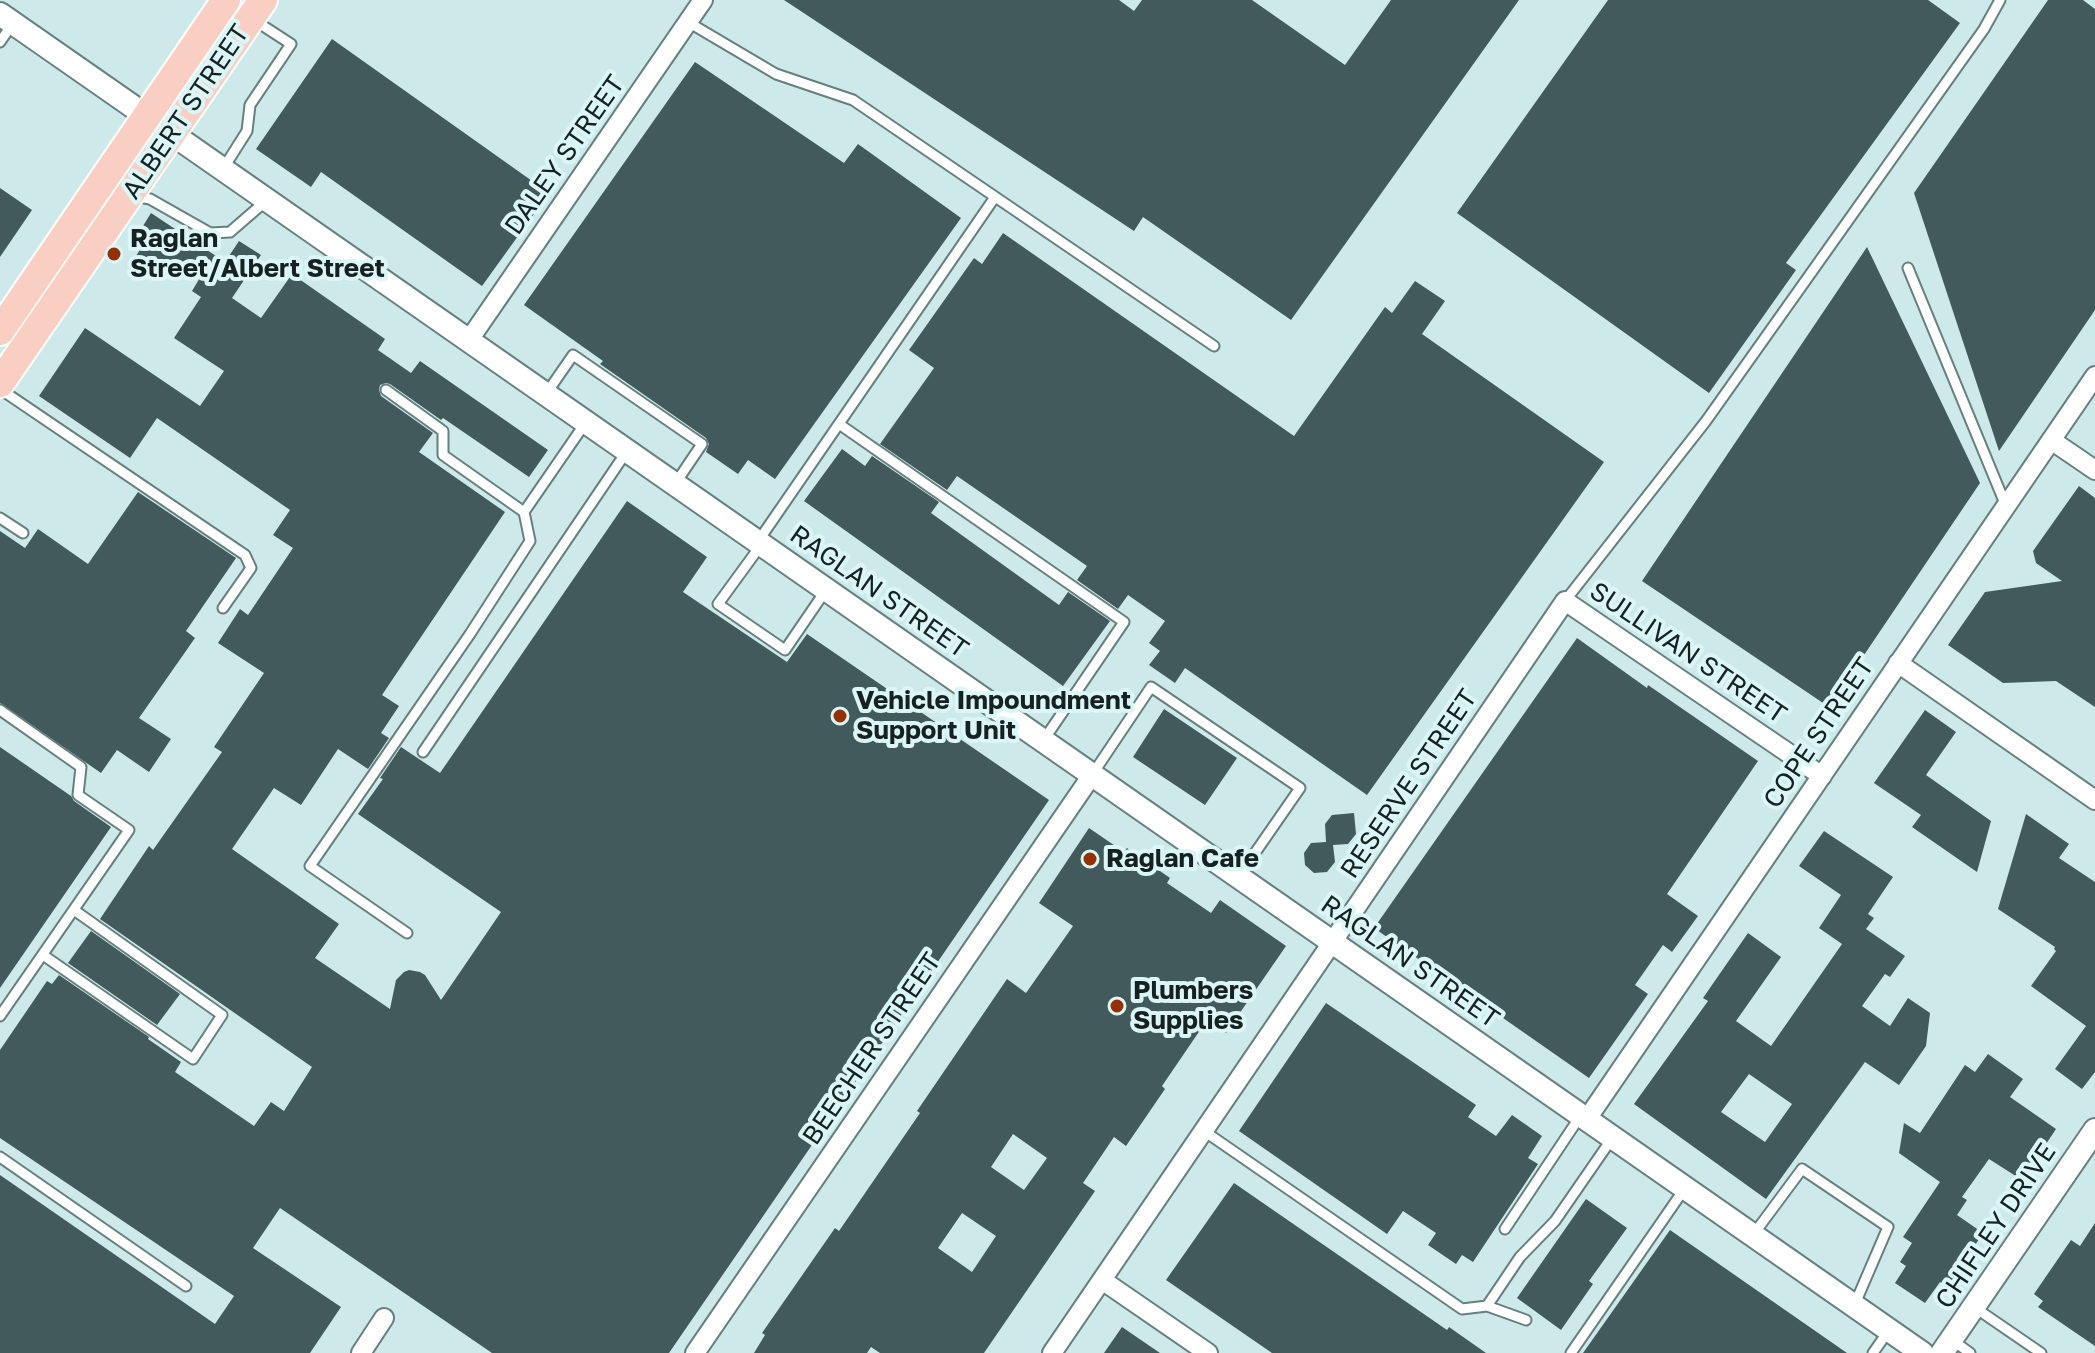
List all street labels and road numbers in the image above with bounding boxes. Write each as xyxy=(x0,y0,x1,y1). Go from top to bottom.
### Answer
street label: ALBERT STREET xyxy=(116,19,256,205)
street label: DALEY STREET xyxy=(498,69,632,241)
street label: RAGLAN STREET xyxy=(784,519,974,665)
street label: SULLIVAN STREET xyxy=(1584,576,1792,730)
street label: COPE STREET xyxy=(1757,652,1881,814)
street label: RESERVE STREET xyxy=(1334,684,1484,884)
street label: RAGLAN STREET xyxy=(1315,889,1505,1035)
street label: BEECHER STREET xyxy=(796,947,948,1151)
street label: CHIFLEY DRIVE xyxy=(1929,1137,2063,1315)

